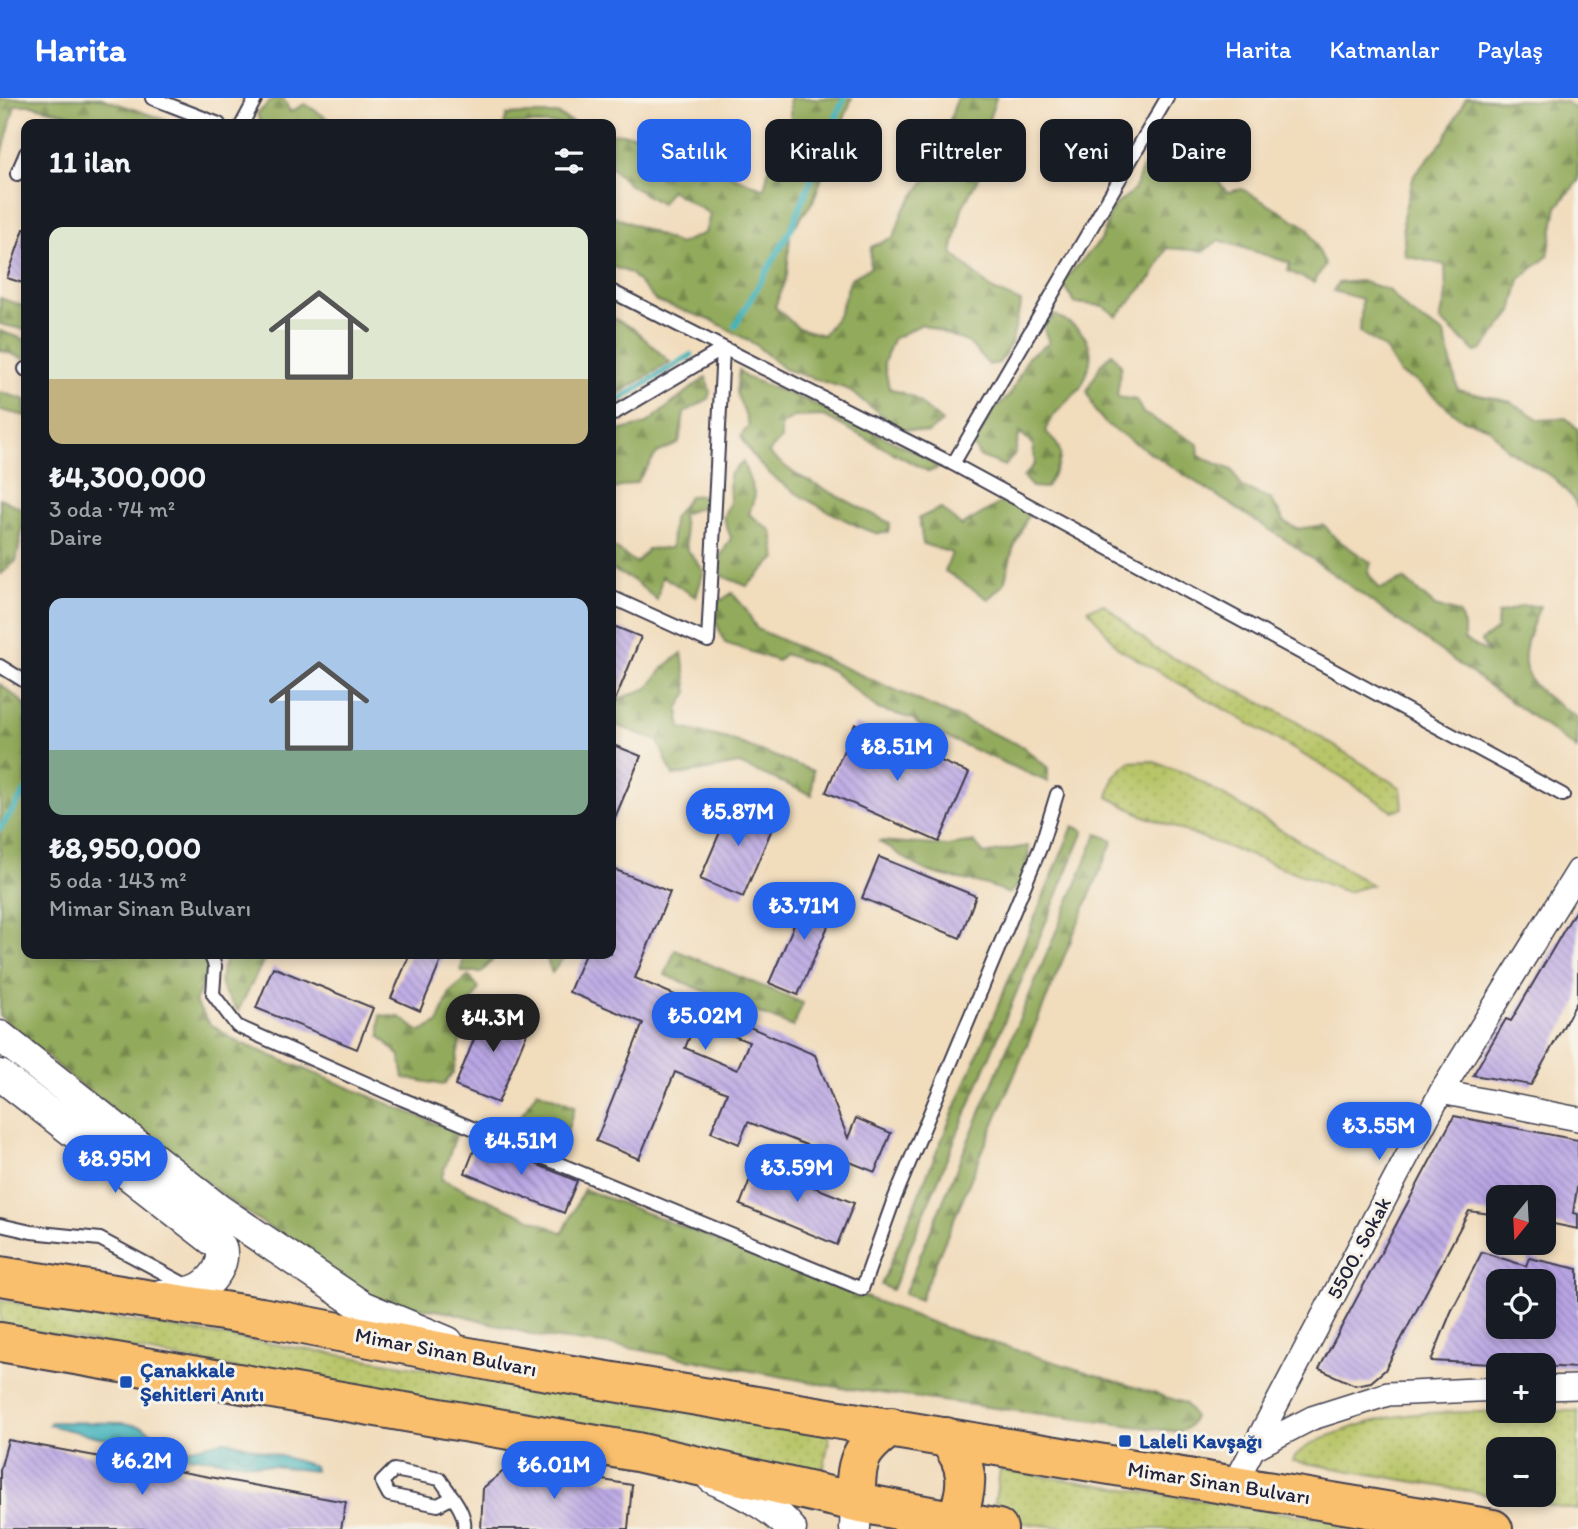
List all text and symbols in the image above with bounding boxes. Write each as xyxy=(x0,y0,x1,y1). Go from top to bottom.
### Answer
text: Harita xyxy=(35,30,126,69)
text: Harita xyxy=(1225,35,1291,64)
text: Katmanlar xyxy=(1329,35,1439,64)
text: Paylaş xyxy=(1477,35,1543,64)
chip: Satılık xyxy=(637,119,751,182)
chip: Kiralık xyxy=(765,119,882,182)
chip: Filtreler xyxy=(896,119,1026,182)
chip: Yeni xyxy=(1040,119,1133,182)
chip: Daire xyxy=(1147,119,1251,182)
icon: filters xyxy=(550,142,588,180)
text: 11 ilan xyxy=(49,143,131,180)
icon: home xyxy=(256,272,382,398)
text: ₺4,300,000 xyxy=(49,458,206,495)
text: 3 oda · 74 m² xyxy=(49,495,175,523)
text: Daire xyxy=(49,523,102,551)
icon: home xyxy=(256,643,382,769)
pin: ₺8.51M xyxy=(840,724,954,783)
text: ₺8.51M xyxy=(861,732,933,760)
pin: ₺5.87M xyxy=(681,788,795,848)
text: ₺5.87M xyxy=(702,797,774,825)
text: ₺8,950,000 xyxy=(49,829,201,866)
text: 5 oda · 143 m² xyxy=(49,866,187,894)
pin: ₺3.71M xyxy=(747,882,861,942)
text: ₺3.71M xyxy=(769,891,839,919)
text: Mimar Sinan Bulvarı xyxy=(49,894,251,922)
pin: ₺5.02M xyxy=(648,992,762,1052)
pin: ₺4.3M xyxy=(444,995,542,1054)
text: ₺5.02M xyxy=(668,1001,742,1029)
text: ₺4.3M xyxy=(462,1003,524,1031)
pin: ₺3.55M xyxy=(1322,1102,1436,1162)
text: ₺3.55M xyxy=(1343,1111,1415,1139)
pin: ₺4.51M xyxy=(464,1118,578,1177)
text: ₺4.51M xyxy=(485,1126,557,1154)
pin: ₺8.95M xyxy=(58,1136,172,1195)
text: ₺8.95M xyxy=(79,1144,151,1172)
pin: ₺3.59M xyxy=(740,1144,854,1204)
text: ₺3.59M xyxy=(761,1153,833,1181)
north arrow xyxy=(1486,1185,1556,1255)
map controls xyxy=(1486,1185,1556,1507)
street label: 5500. Sokak xyxy=(1321,1192,1396,1303)
button: locate xyxy=(1486,1269,1556,1339)
street label: Mimar Sinan Bulvarı xyxy=(353,1322,539,1381)
button: + xyxy=(1486,1353,1556,1423)
place label: Çanakkale Şehitleri Anıtı xyxy=(140,1357,264,1407)
marker: Çanakkale Şehitleri Anıtı xyxy=(118,1374,134,1390)
place label: Laleli Kavşağı xyxy=(1139,1428,1262,1454)
marker: Laleli Kavşağı xyxy=(1117,1433,1133,1449)
button: − xyxy=(1486,1437,1556,1507)
pin: ₺6.2M xyxy=(93,1438,191,1497)
pin: ₺6.01M xyxy=(497,1442,611,1501)
text: ₺6.2M xyxy=(112,1446,172,1474)
text: ₺6.01M xyxy=(517,1450,591,1478)
street label: Mimar Sinan Bulvarı xyxy=(1126,1456,1312,1509)

